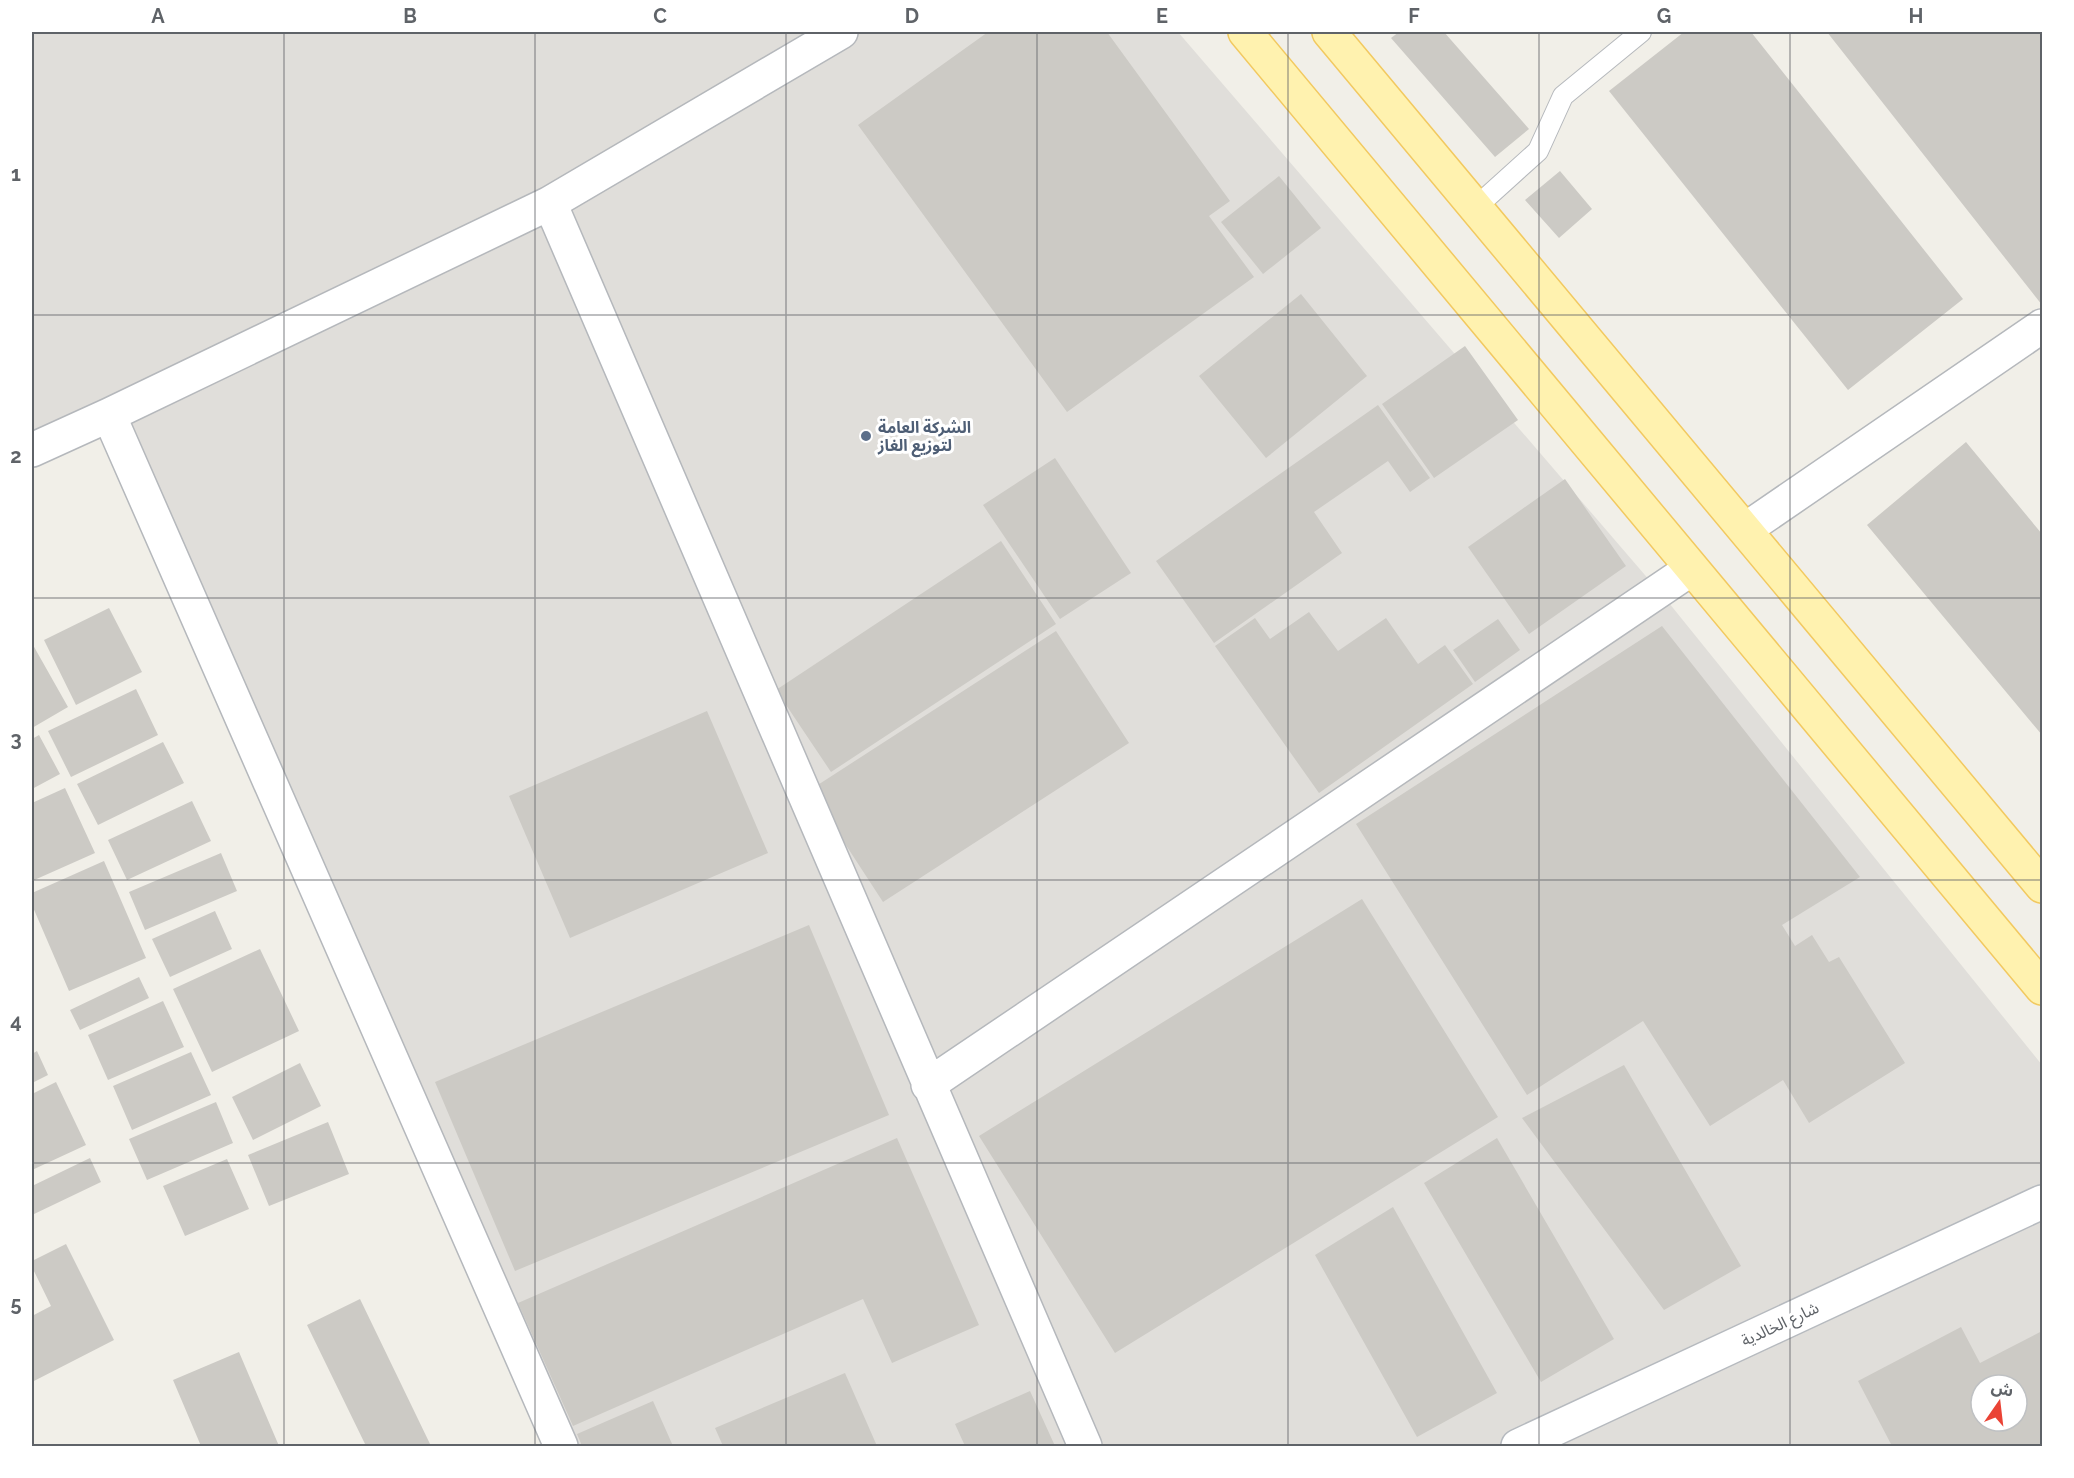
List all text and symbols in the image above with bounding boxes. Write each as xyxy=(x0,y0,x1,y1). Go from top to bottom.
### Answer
text: A xyxy=(151,4,165,28)
text: B xyxy=(403,4,417,28)
text: C xyxy=(653,4,667,28)
text: D xyxy=(905,4,919,28)
text: E xyxy=(1156,4,1168,28)
text: F xyxy=(1408,4,1420,28)
text: G xyxy=(1657,4,1671,28)
text: H xyxy=(1909,4,1923,28)
text: 1 xyxy=(11,162,21,186)
place label: الشركة العامة لتوزيع الغاز xyxy=(877,418,971,458)
marker: الشركة العامة لتوزيع الغاز xyxy=(859,429,873,443)
text: 2 xyxy=(10,444,22,468)
text: 3 xyxy=(10,727,22,751)
text: 4 xyxy=(10,1009,22,1033)
text: 5 xyxy=(10,1292,22,1316)
street label: شارع الخالدية xyxy=(1738,1298,1823,1353)
north arrow xyxy=(1969,1373,2029,1433)
text: ش xyxy=(1990,1377,2016,1401)

